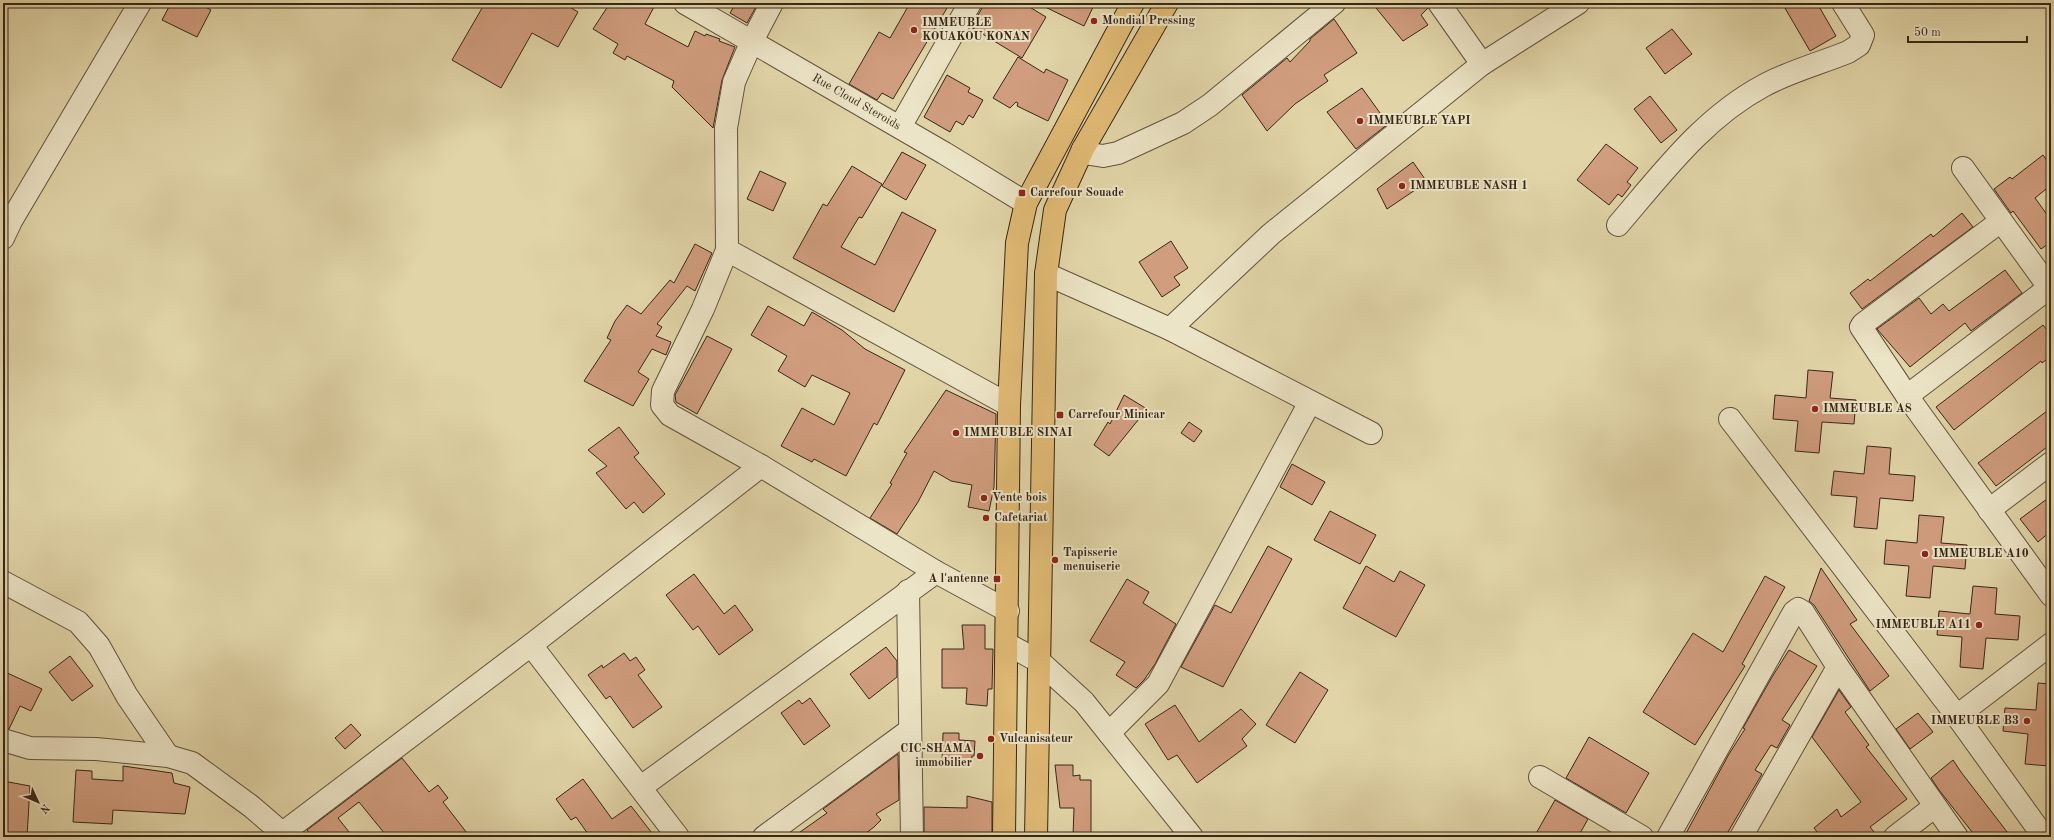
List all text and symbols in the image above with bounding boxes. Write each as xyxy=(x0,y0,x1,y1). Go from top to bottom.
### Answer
place label: Mondial Pressing xyxy=(1102,15,1195,27)
marker: Mondial Pressing xyxy=(1089,16,1099,26)
place label: IMMEUBLE KOUAKOU KONAN xyxy=(922,17,1031,43)
scale bar xyxy=(1908,18,2027,44)
marker: IMMEUBLE KOUAKOU KONAN xyxy=(909,25,919,35)
text: 50 m xyxy=(1914,26,1941,39)
street label: Rue Cloud Steroids xyxy=(810,72,903,132)
place label: IMMEUBLE YAPI xyxy=(1368,115,1471,127)
marker: IMMEUBLE YAPI xyxy=(1355,116,1365,126)
place label: IMMEUBLE NASH 1 xyxy=(1410,180,1528,192)
marker: IMMEUBLE NASH 1 xyxy=(1397,181,1407,191)
place label: Carrefour Souade xyxy=(1030,187,1124,199)
marker: Carrefour Souade xyxy=(1017,188,1027,198)
place label: IMMEUBLE A8 xyxy=(1823,403,1912,415)
marker: IMMEUBLE A8 xyxy=(1810,404,1820,414)
place label: Carrefour Minicar xyxy=(1068,409,1165,421)
marker: Carrefour Minicar xyxy=(1055,410,1065,420)
place label: IMMEUBLE SINAI xyxy=(964,427,1072,439)
marker: IMMEUBLE SINAI xyxy=(951,428,961,438)
place label: Vente bois xyxy=(992,492,1047,504)
marker: Vente bois xyxy=(979,493,989,503)
place label: Cafetariat xyxy=(994,512,1048,524)
marker: Cafetariat xyxy=(981,513,991,523)
place label: Tapisserie menuiserie xyxy=(1063,547,1121,573)
place label: IMMEUBLE A10 xyxy=(1933,548,2029,560)
marker: IMMEUBLE A10 xyxy=(1920,549,1930,559)
marker: Tapisserie menuiserie xyxy=(1050,555,1060,565)
place label: A l'antenne xyxy=(928,573,989,585)
marker: A l'antenne xyxy=(992,574,1002,584)
place label: IMMEUBLE A11 xyxy=(1875,619,1971,631)
marker: IMMEUBLE A11 xyxy=(1974,620,1984,630)
place label: IMMEUBLE B3 xyxy=(1931,715,2019,727)
marker: IMMEUBLE B3 xyxy=(2022,716,2032,726)
place label: Vulcanisateur xyxy=(999,733,1073,745)
marker: Vulcanisateur xyxy=(986,734,996,744)
place label: CIC-SHAMA immobilier xyxy=(900,743,972,769)
marker: CIC-SHAMA immobilier xyxy=(975,751,985,761)
north arrow xyxy=(18,782,58,822)
text: N xyxy=(37,801,51,815)

